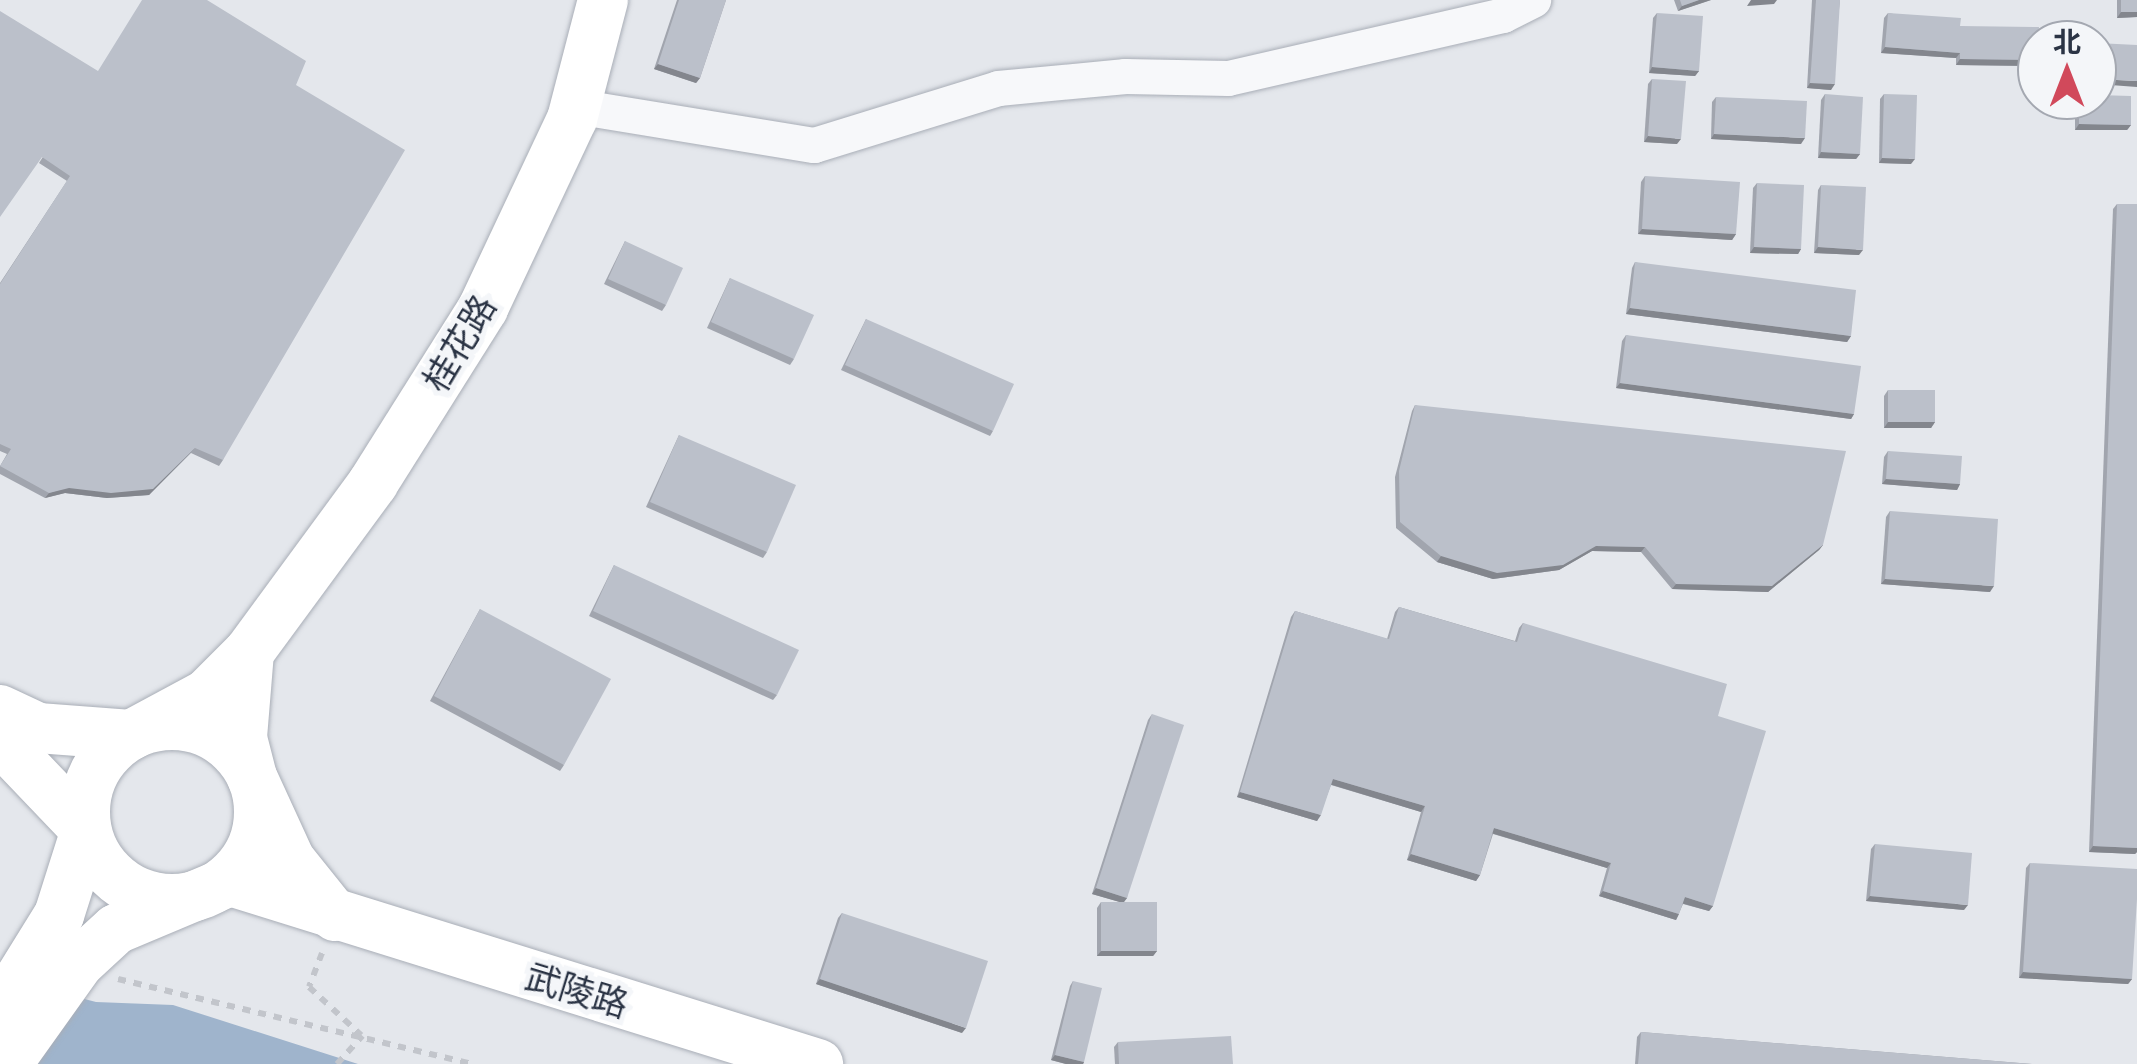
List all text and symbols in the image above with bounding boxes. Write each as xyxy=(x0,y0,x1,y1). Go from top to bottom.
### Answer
north arrow xyxy=(2017,20,2117,120)
text: 北 xyxy=(2053,26,2081,57)
street label: 桂花路 xyxy=(414,287,504,399)
street label: 武陵路 xyxy=(521,955,633,1025)

